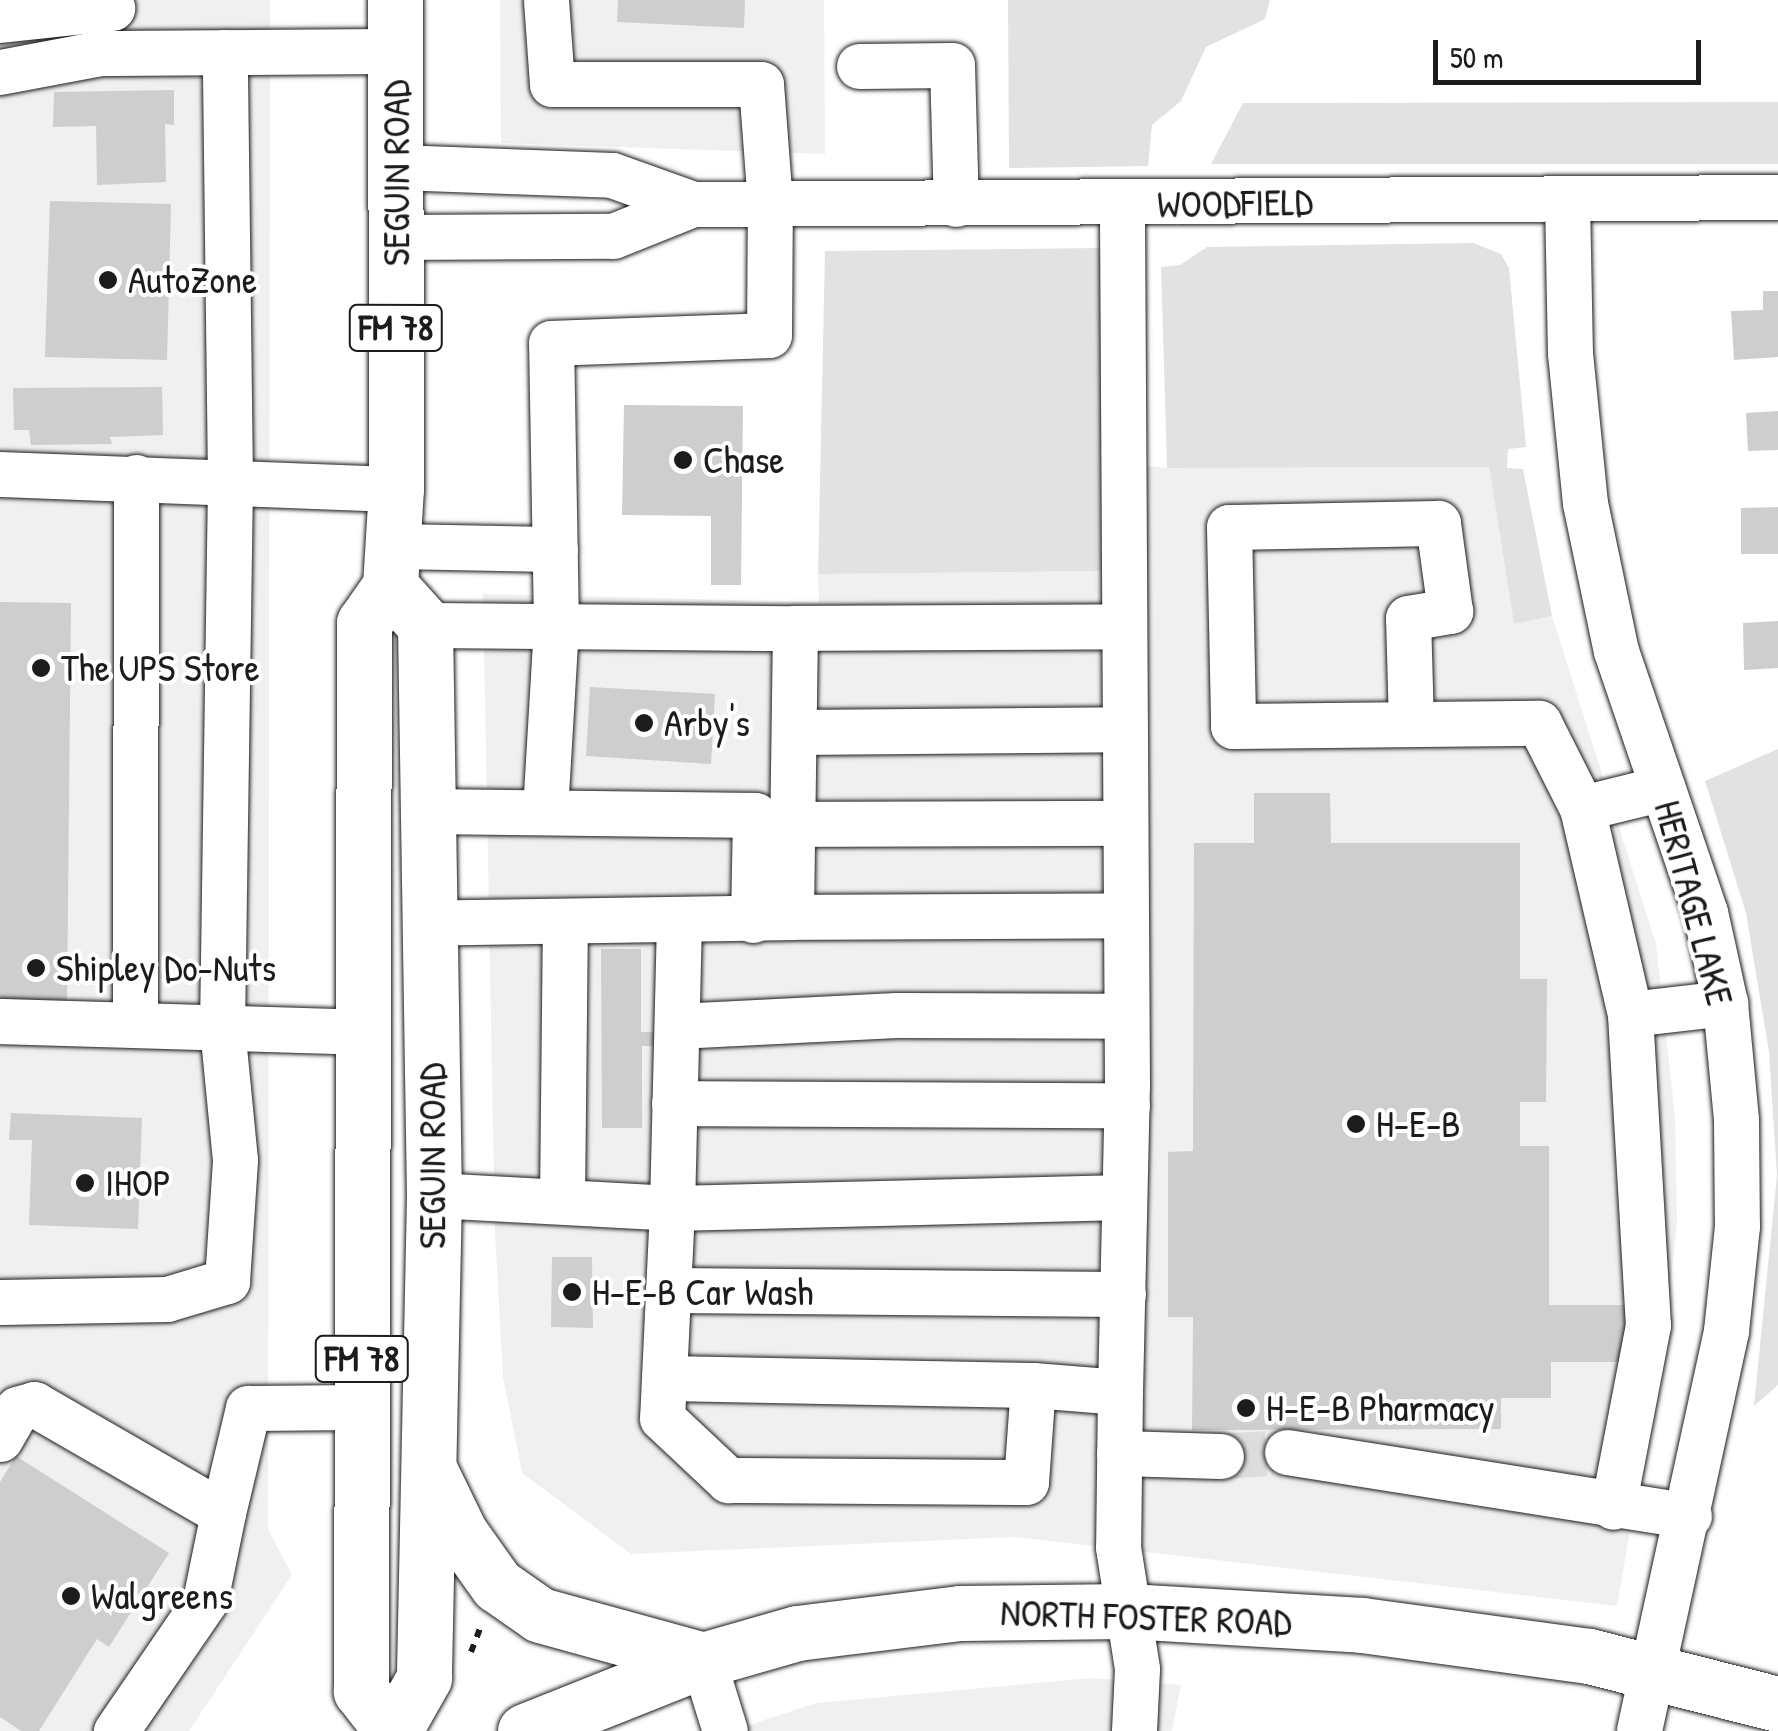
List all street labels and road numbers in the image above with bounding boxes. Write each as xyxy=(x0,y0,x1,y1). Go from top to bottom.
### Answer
street label: SEGUIN ROAD xyxy=(373,80,419,266)
street label: WOODFIELD xyxy=(1157,179,1313,227)
road number: FM 78 xyxy=(348,298,444,358)
street label: HERITAGE LAKE xyxy=(1645,796,1743,1010)
street label: SEGUIN ROAD xyxy=(409,1063,455,1249)
road number: FM 78 xyxy=(314,1329,410,1389)
street label: NORTH FOSTER ROAD xyxy=(1000,1589,1292,1645)

